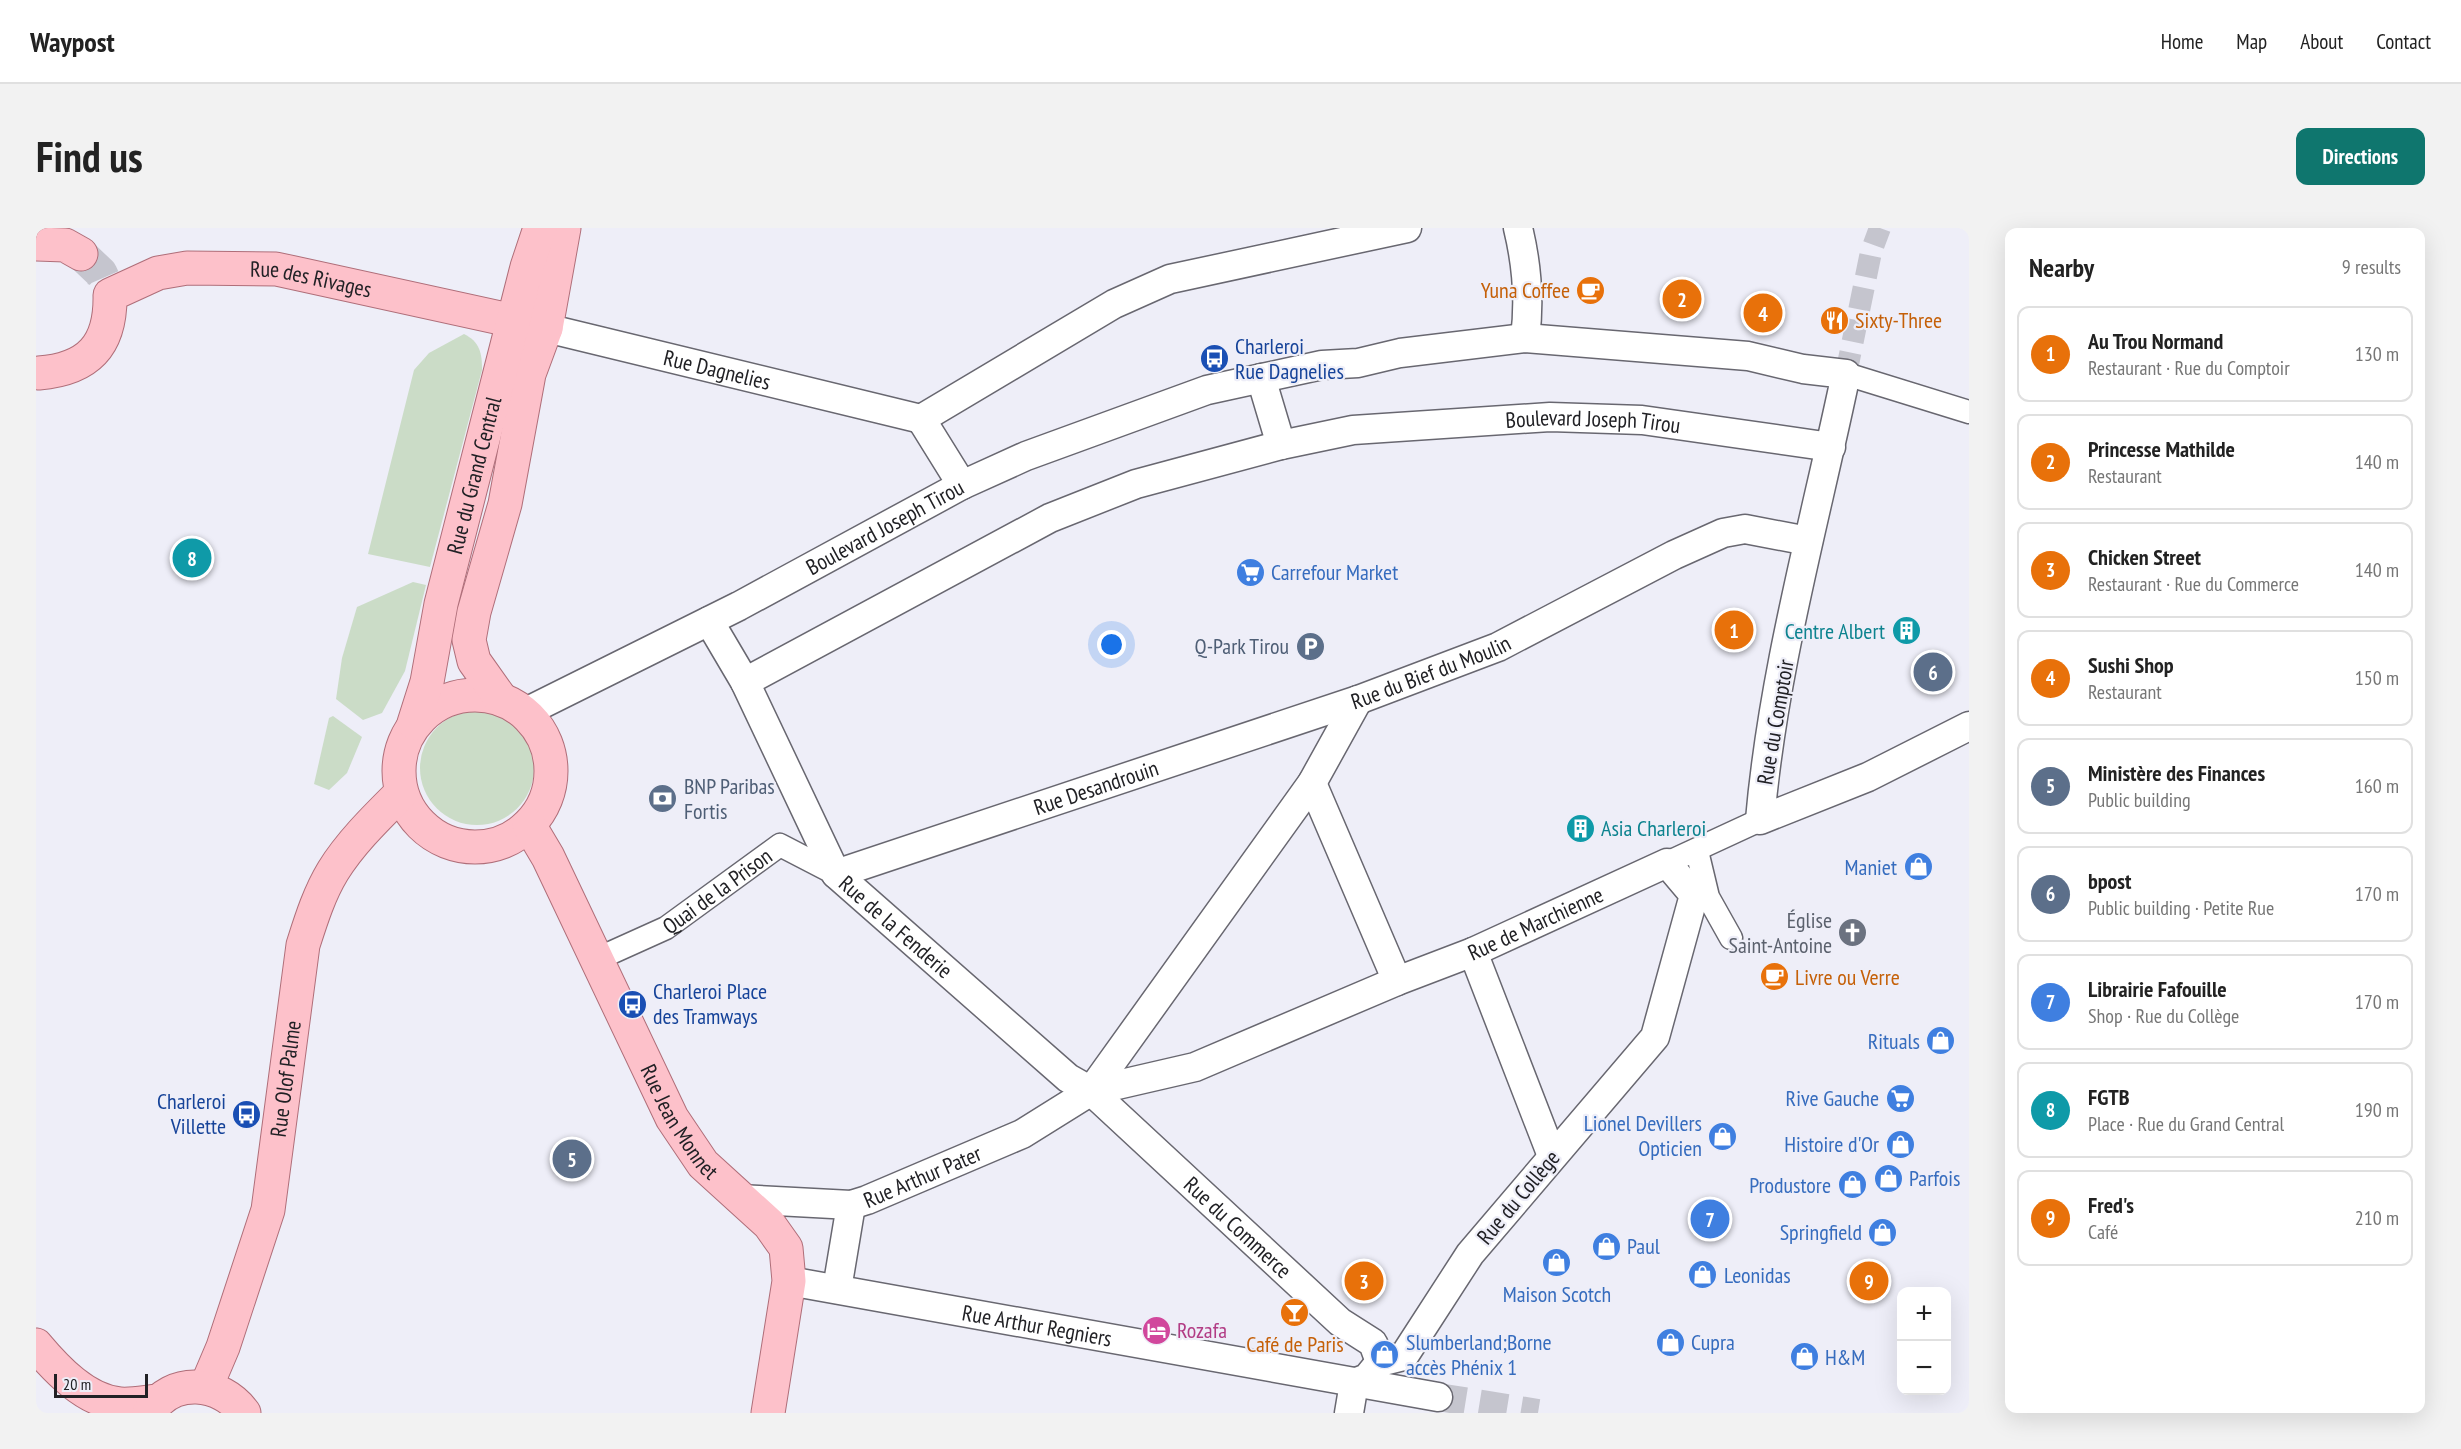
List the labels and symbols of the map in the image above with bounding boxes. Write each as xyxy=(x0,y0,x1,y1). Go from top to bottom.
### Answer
street label: Rue des Rivages xyxy=(250,255,374,303)
cafe icon: Yuna Coffee xyxy=(1575,274,1607,306)
place label: Yuna Coffee xyxy=(1481,276,1570,304)
pin: 2 xyxy=(1662,276,1702,322)
pin: 4 xyxy=(1744,290,1782,335)
restaurant icon: Sixty-Three xyxy=(1818,304,1850,336)
place label: Sixty-Three xyxy=(1855,306,1942,334)
place label: Charleroi Rue Dagnelies xyxy=(1235,332,1344,385)
street label: Rue Dagnelies xyxy=(661,343,773,396)
bus stop icon: Charleroi Rue Dagnelies xyxy=(1198,343,1230,375)
street label: Rue du Grand Central xyxy=(440,393,508,557)
street label: Boulevard Joseph Tirou xyxy=(1505,403,1682,439)
street label: Boulevard Joseph Tirou xyxy=(801,473,969,581)
pin: 8 xyxy=(172,536,212,580)
supermarket icon: Carrefour Market xyxy=(1234,556,1266,588)
place label: Carrefour Market xyxy=(1271,558,1398,586)
pin: 1 xyxy=(1714,608,1754,652)
building icon: Centre Albert xyxy=(1890,615,1922,647)
place label: Centre Albert xyxy=(1785,617,1885,645)
street label: Rue du Bief du Moulin xyxy=(1347,629,1515,715)
your location xyxy=(1097,630,1126,659)
parking icon: Q-Park Tirou xyxy=(1294,630,1326,662)
place label: Q-Park Tirou xyxy=(1195,632,1289,660)
pin: 6 xyxy=(1914,650,1952,694)
street label: Rue du Comptoir xyxy=(1750,657,1800,787)
street label: Rue Desandrouin xyxy=(1030,754,1162,821)
place label: BNP Paribas Fortis xyxy=(684,772,775,825)
bank icon: BNP Paribas Fortis xyxy=(647,783,679,815)
building icon: Asia Charleroi xyxy=(1564,812,1596,844)
place label: Asia Charleroi xyxy=(1601,814,1706,842)
street label: Quai de la Prison xyxy=(657,842,777,940)
shop icon: Maniet xyxy=(1902,851,1934,883)
place label: Maniet xyxy=(1845,853,1897,881)
street label: Rue de la Fenderie xyxy=(833,869,958,984)
street label: Rue de Marchienne xyxy=(1463,880,1608,967)
place label: Église Saint-Antoine xyxy=(1729,906,1832,959)
church icon: Église Saint-Antoine xyxy=(1837,917,1869,949)
cafe icon: Livre ou Verre xyxy=(1758,961,1790,993)
place label: Livre ou Verre xyxy=(1795,963,1900,991)
place label: Charleroi Place des Tramways xyxy=(653,977,767,1030)
bus stop icon: Charleroi Place des Tramways xyxy=(616,988,648,1020)
street label: Rue Olof Palme xyxy=(264,1019,307,1139)
shop icon: Rituals xyxy=(1925,1025,1957,1057)
place label: Rituals xyxy=(1868,1027,1920,1055)
street label: Rue Jean Monnet xyxy=(635,1060,724,1185)
supermarket icon: Rive Gauche xyxy=(1884,1082,1916,1114)
place label: Rive Gauche xyxy=(1786,1084,1879,1112)
place label: Charleroi Villette xyxy=(157,1087,226,1140)
bus stop icon: Charleroi Villette xyxy=(231,1098,263,1130)
place label: Lionel Devillers Opticien xyxy=(1584,1109,1702,1162)
shop icon: Lionel Devillers Opticien xyxy=(1707,1120,1739,1152)
shop icon: Histoire d'Or xyxy=(1884,1128,1916,1160)
place label: Histoire d'Or xyxy=(1784,1130,1879,1158)
pin: 5 xyxy=(552,1136,592,1182)
street label: Rue Arthur Pater xyxy=(859,1139,985,1214)
street label: Rue du Collège xyxy=(1471,1144,1565,1250)
shop icon: Parfois xyxy=(1872,1162,1904,1194)
place label: Parfois xyxy=(1909,1164,1960,1192)
shop icon: Produstore xyxy=(1836,1169,1868,1201)
street label: Rue du Commerce xyxy=(1178,1170,1298,1284)
place label: Produstore xyxy=(1749,1171,1831,1199)
pin: 7 xyxy=(1690,1196,1730,1242)
shop icon: Springfield xyxy=(1867,1216,1899,1248)
place label: Springfield xyxy=(1780,1218,1862,1246)
shop icon: Paul xyxy=(1590,1230,1622,1262)
place label: Paul xyxy=(1627,1232,1661,1260)
shop icon: Maison Scotch xyxy=(1541,1246,1573,1278)
pin: 3 xyxy=(1344,1258,1384,1304)
pin: 9 xyxy=(1850,1258,1888,1304)
shop icon: Leonidas xyxy=(1687,1259,1719,1291)
place label: Leonidas xyxy=(1724,1261,1791,1289)
place label: Maison Scotch xyxy=(1503,1280,1611,1308)
bar icon: Café de Paris xyxy=(1279,1296,1311,1328)
street label: Rue Arthur Regniers xyxy=(960,1298,1114,1352)
hotel icon: Rozafa xyxy=(1140,1314,1172,1346)
place label: Rozafa xyxy=(1177,1316,1227,1344)
shop icon: Cupra xyxy=(1654,1326,1686,1358)
place label: Slumberland;Borne accès Phénix 1 xyxy=(1406,1328,1552,1381)
place label: Cupra xyxy=(1691,1328,1735,1356)
place label: Café de Paris xyxy=(1246,1330,1344,1358)
shop icon: Slumberland;Borne accès Phénix 1 xyxy=(1369,1339,1401,1371)
shop icon: H&M xyxy=(1788,1341,1820,1373)
place label: H&M xyxy=(1825,1343,1865,1371)
scale bar xyxy=(54,1371,148,1398)

